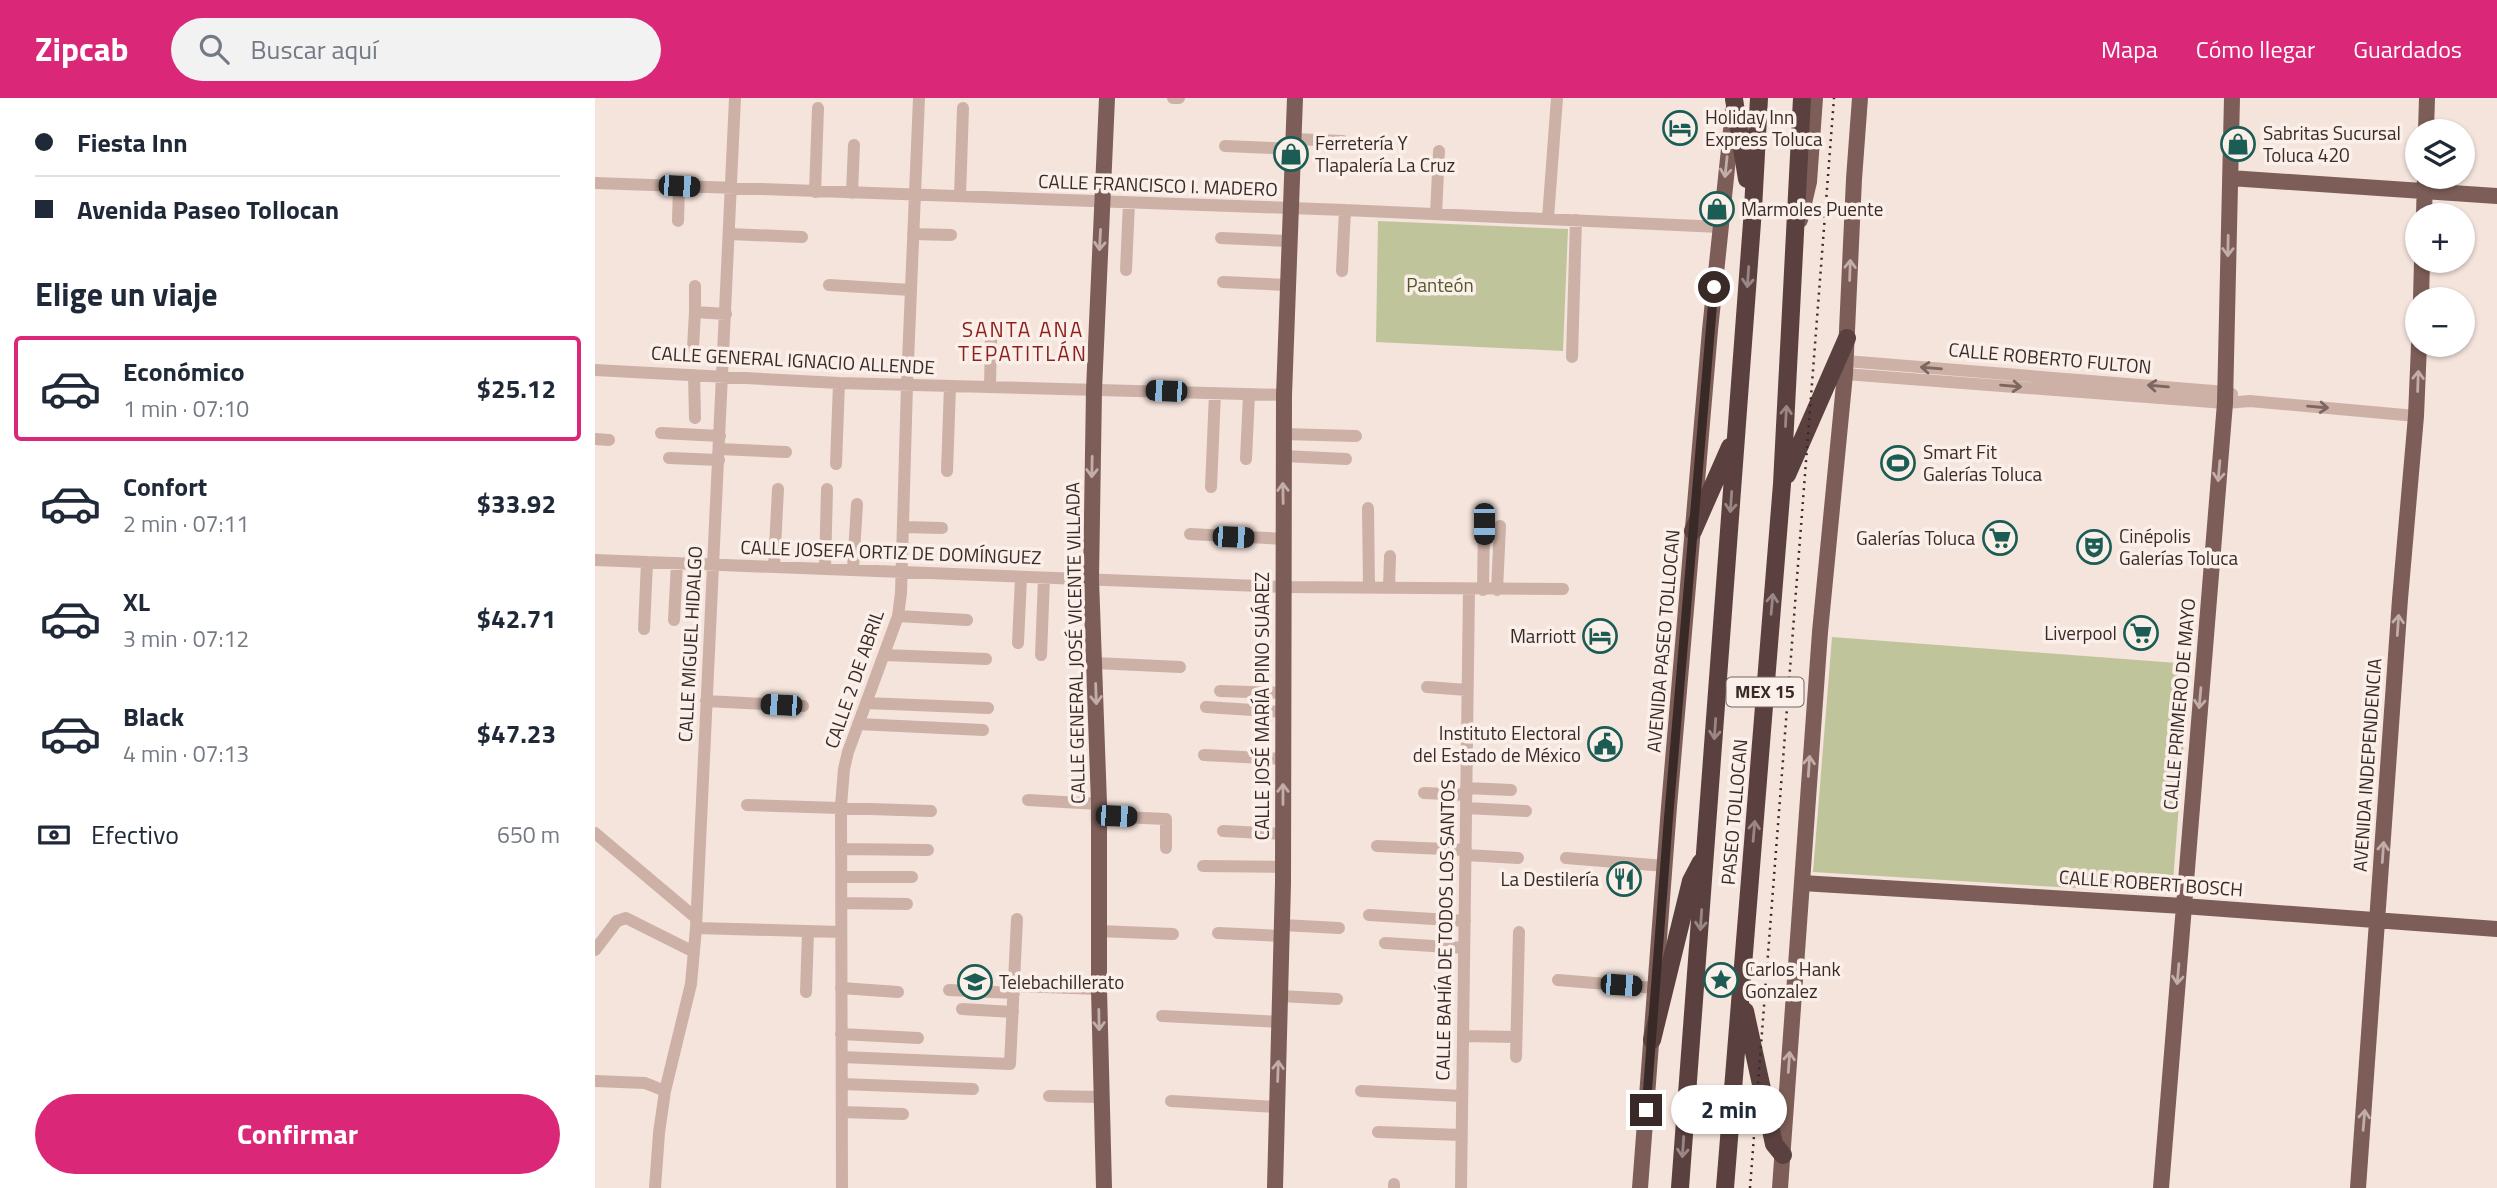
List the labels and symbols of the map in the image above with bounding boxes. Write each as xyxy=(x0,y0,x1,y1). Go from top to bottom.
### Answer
place label: Holiday Inn Express Toluca xyxy=(1705,102,1823,153)
hotel icon: Holiday Inn Express Toluca xyxy=(1661,109,1699,147)
place label: Sabritas Sucursal Toluca 420 xyxy=(2263,118,2401,169)
shop icon: Sabritas Sucursal Toluca 420 xyxy=(2219,125,2257,163)
place label: Ferretería Y Tlapalería La Cruz xyxy=(1315,128,1455,179)
shop icon: Ferretería Y Tlapalería La Cruz xyxy=(1272,135,1310,173)
one-way arrow xyxy=(1719,155,1732,178)
street label: CALLE FRANCISCO I. MADERO xyxy=(1038,166,1278,203)
car xyxy=(658,174,701,198)
shop icon: Marmoles Puente xyxy=(1698,190,1736,228)
place label: Marmoles Puente xyxy=(1741,194,1883,223)
one-way arrow xyxy=(1094,228,1107,251)
one-way arrow xyxy=(2222,234,2235,257)
one-way arrow xyxy=(1844,258,1857,281)
one-way arrow xyxy=(1741,266,1754,288)
park label: Panteón xyxy=(1406,270,1474,299)
route start xyxy=(1698,271,1730,303)
district label: SANTA ANA TEPATITLÁN xyxy=(958,313,1088,369)
street label: CALLE ROBERTO FULTON xyxy=(1947,334,2153,381)
street label: CALLE GENERAL IGNACIO ALLENDE xyxy=(650,338,936,381)
one-way arrow xyxy=(1920,361,1943,374)
one-way arrow xyxy=(2411,369,2424,392)
one-way arrow xyxy=(2147,379,2169,392)
car xyxy=(1145,380,1188,402)
one-way arrow xyxy=(1999,380,2022,393)
one-way arrow xyxy=(2306,401,2329,414)
one-way arrow xyxy=(1779,405,1792,428)
place label: Smart Fit Galerías Toluca xyxy=(1923,437,2043,488)
sports icon: Smart Fit Galerías Toluca xyxy=(1879,444,1917,482)
one-way arrow xyxy=(1086,455,1099,478)
one-way arrow xyxy=(2212,460,2225,482)
street label: CALLE GENERAL JOSÉ VICENTE VILLADA xyxy=(1057,482,1092,804)
one-way arrow xyxy=(1277,482,1290,505)
one-way arrow xyxy=(1724,491,1737,513)
car xyxy=(1474,503,1495,545)
supermarket icon: Galerías Toluca xyxy=(1981,519,2019,557)
place label: Cinépolis Galerías Toluca xyxy=(2119,521,2239,572)
place label: Galerías Toluca xyxy=(1856,523,1975,552)
car xyxy=(1212,526,1255,548)
street label: AVENIDA PASEO TOLLOCAN xyxy=(1638,528,1687,754)
theatre icon: Cinépolis Galerías Toluca xyxy=(2075,528,2113,566)
street label: CALLE JOSEFA ORTIZ DE DOMÍNGUEZ xyxy=(740,532,1042,571)
street label: CALLE MIGUEL HIDALGO xyxy=(670,545,709,743)
street label: CALLE JOSÉ MARÍA PINO SUÁREZ xyxy=(1247,572,1276,840)
one-way arrow xyxy=(1766,594,1779,616)
street label: CALLE PRIMERO DE MAYO xyxy=(2155,597,2202,811)
street label: CALLE 2 DE ABRIL xyxy=(816,606,891,752)
supermarket icon: Liverpool xyxy=(2122,614,2160,652)
one-way arrow xyxy=(2392,615,2405,637)
hotel icon: Marriott xyxy=(1581,617,1619,655)
place label: Liverpool xyxy=(2044,618,2117,647)
place label: Marriott xyxy=(1510,621,1576,650)
street label: AVENIDA INDEPENDENCIA xyxy=(2345,657,2388,873)
road number: MEX 15 xyxy=(1727,678,1803,706)
one-way arrow xyxy=(1089,683,1102,706)
one-way arrow xyxy=(2193,686,2206,709)
car xyxy=(760,693,803,717)
one-way arrow xyxy=(1708,717,1721,740)
place label: Instituto Electoral del Estado de México xyxy=(1413,718,1581,769)
public building icon: Instituto Electoral del Estado de México xyxy=(1586,725,1624,763)
street label: PASEO TOLLOCAN xyxy=(1713,738,1754,886)
one-way arrow xyxy=(1803,755,1816,778)
street label: CALLE BAHÍA DE TODOS LOS SANTOS xyxy=(1427,779,1462,1081)
one-way arrow xyxy=(1276,783,1290,806)
car xyxy=(1095,805,1138,827)
one-way arrow xyxy=(1748,820,1761,843)
one-way arrow xyxy=(2377,842,2390,864)
restaurant icon: La Destilería xyxy=(1605,860,1643,898)
street label: CALLE ROBERT BOSCH xyxy=(2058,862,2244,903)
place label: La Destilería xyxy=(1500,864,1599,893)
one-way arrow xyxy=(1694,909,1707,932)
place label: Carlos Hank Gonzalez xyxy=(1745,954,1841,1005)
place icon: Carlos Hank Gonzalez xyxy=(1702,961,1740,999)
one-way arrow xyxy=(2171,962,2184,985)
school or university icon: Telebachillerato xyxy=(956,963,994,1001)
place label: Telebachillerato xyxy=(999,967,1124,996)
car xyxy=(1600,973,1643,997)
one-way arrow xyxy=(1093,1008,1106,1031)
one-way arrow xyxy=(1783,1052,1796,1074)
one-way arrow xyxy=(1271,1060,1285,1083)
callout: 2 min xyxy=(1671,1086,1786,1134)
route end xyxy=(1630,1094,1662,1126)
one-way arrow xyxy=(2358,1109,2371,1132)
one-way arrow xyxy=(1676,1136,1689,1158)

